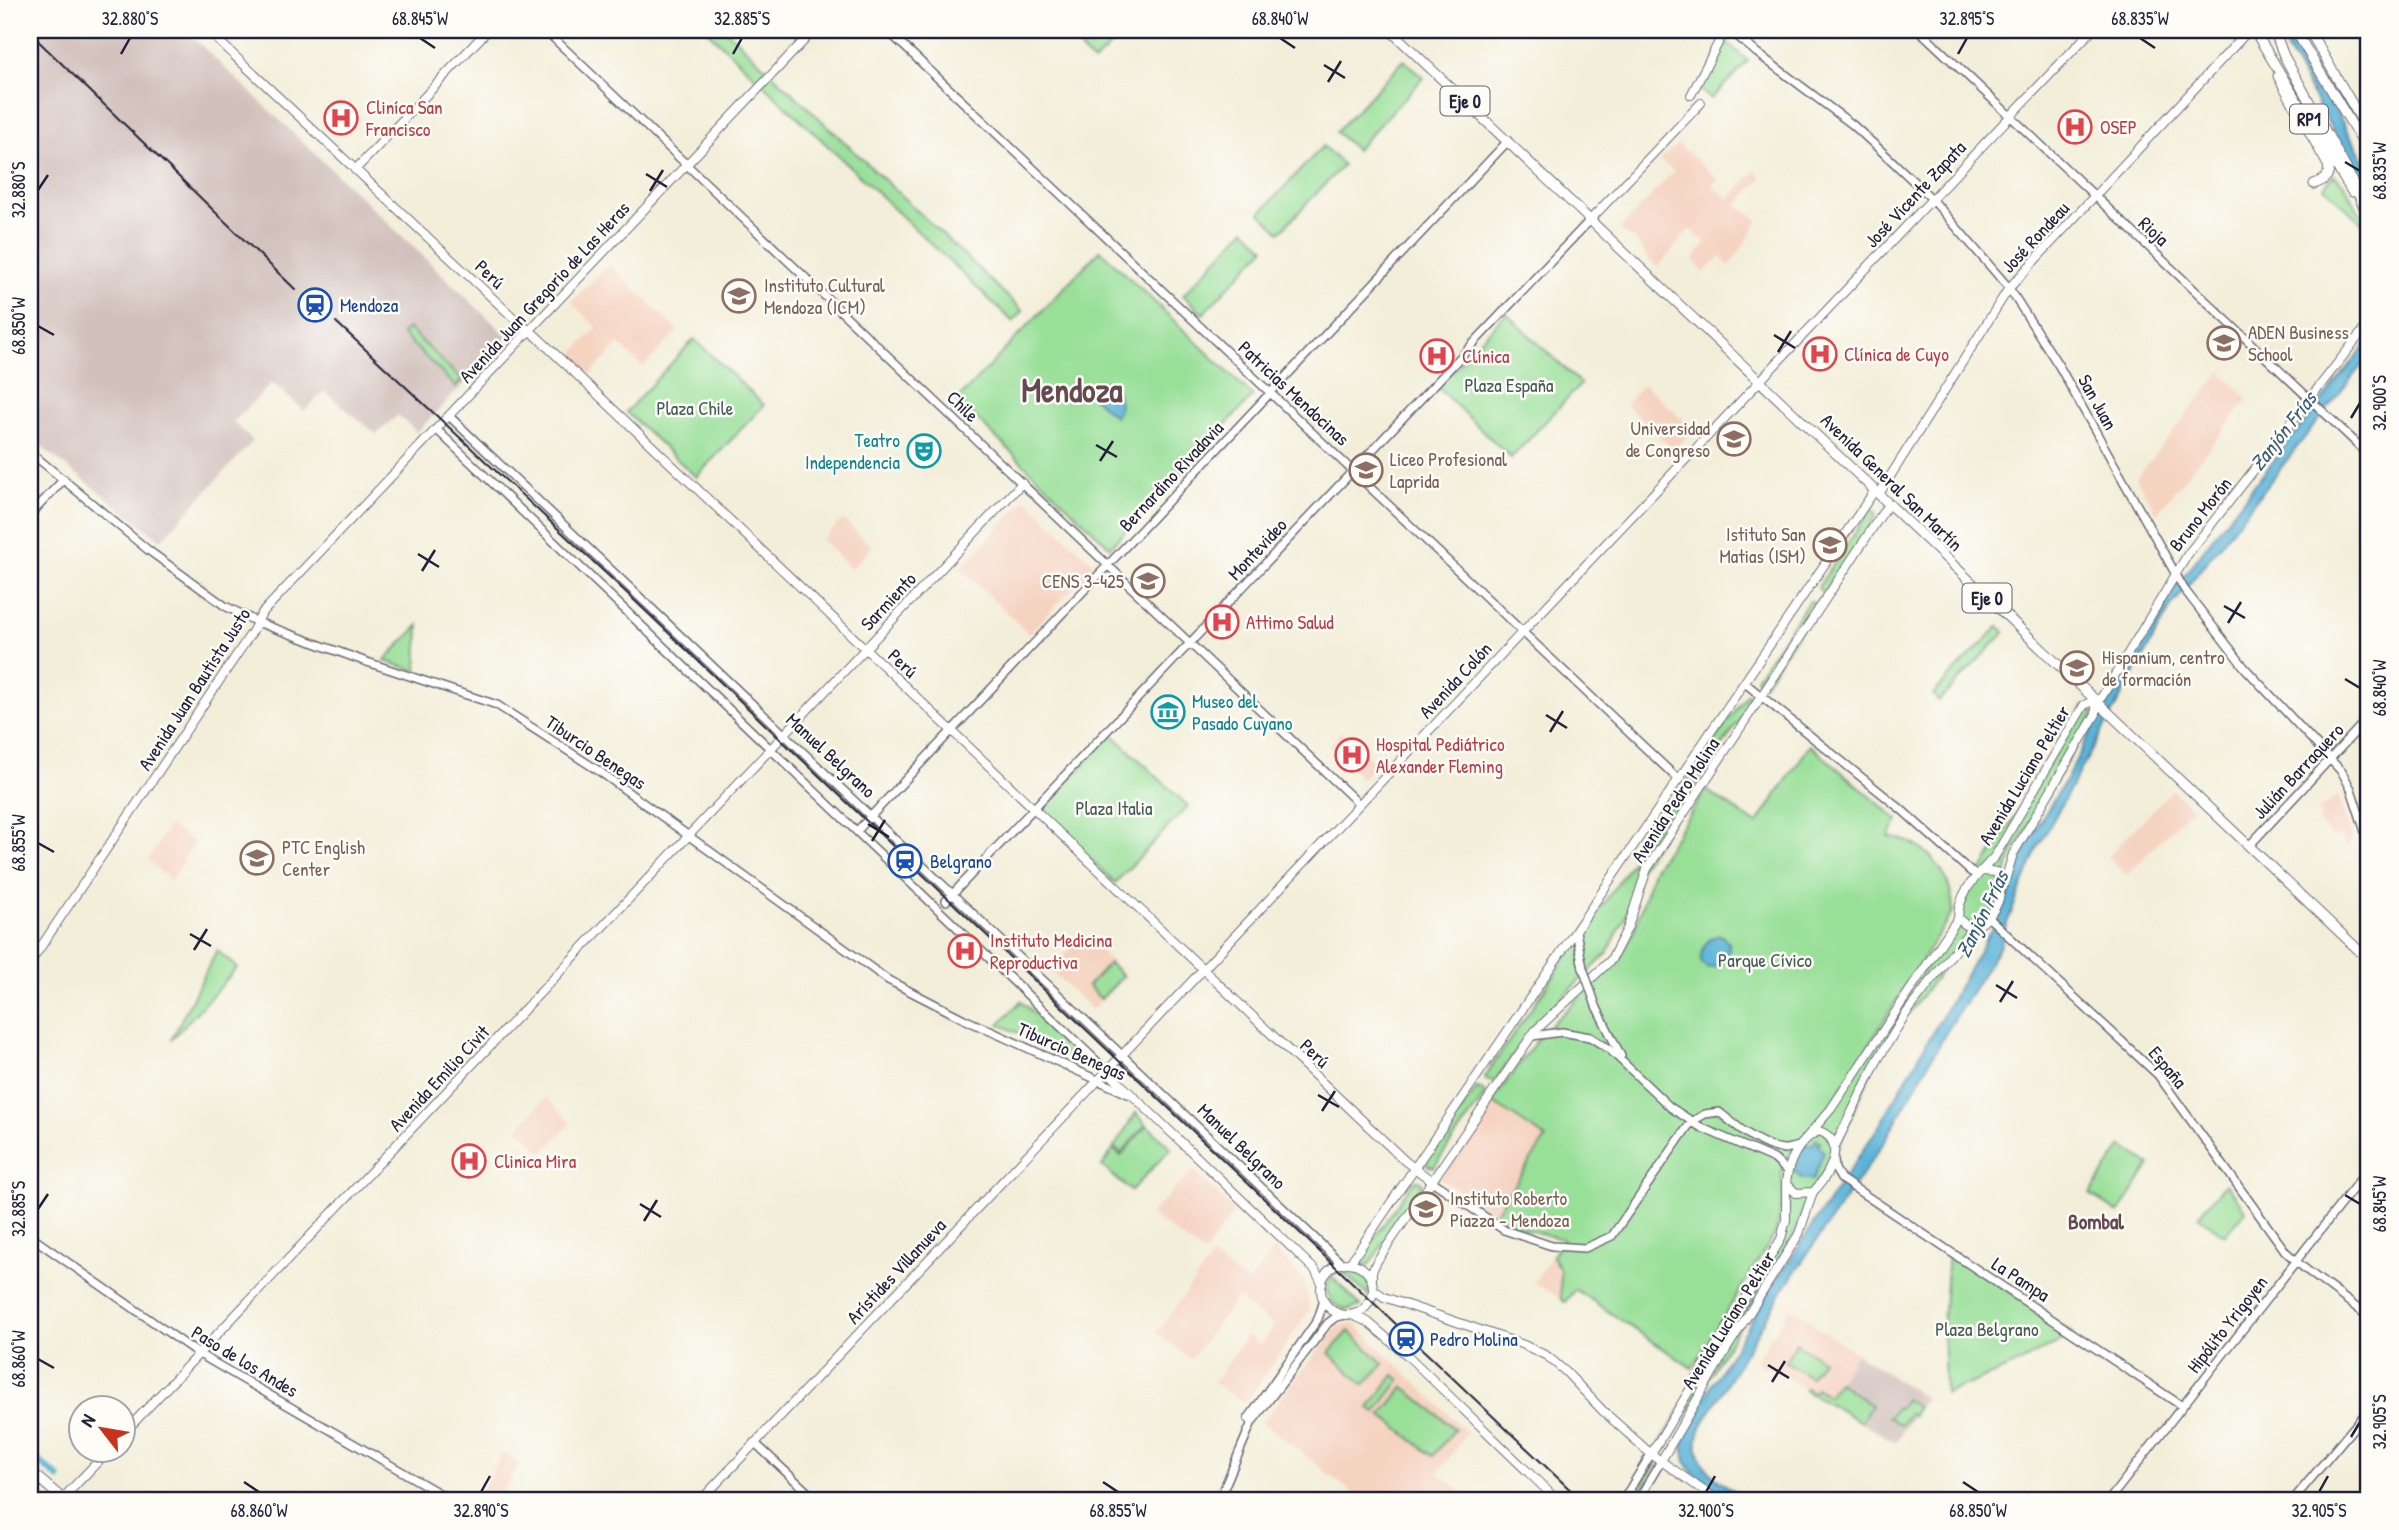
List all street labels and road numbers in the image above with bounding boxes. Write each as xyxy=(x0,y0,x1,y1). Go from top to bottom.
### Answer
road number: Eje 0 xyxy=(1440,86,1490,116)
road number: RP1 xyxy=(2290,104,2328,134)
street label: José Vicente Zapata xyxy=(1859,134,1972,253)
street label: José Rondeau xyxy=(1995,195,2075,278)
street label: Avenida Juan Gregorio de Las Heras xyxy=(453,196,635,388)
street label: Rioja xyxy=(2133,210,2175,252)
street label: Perú xyxy=(470,254,511,295)
street label: Patricias Mendocinas xyxy=(1233,335,1355,451)
street label: San Juan xyxy=(2072,370,2124,434)
street label: Chile xyxy=(941,384,985,428)
street label: Avenida General San Martín xyxy=(1815,407,1969,557)
street label: Bernardino Rivadavia xyxy=(1113,415,1229,537)
street label: Bruno Morón xyxy=(2163,471,2237,557)
street label: Montevideo xyxy=(1222,512,1293,586)
street label: Sarmiento xyxy=(854,566,922,636)
road number: Eje 0 xyxy=(1962,584,2011,612)
street label: Avenida Juan Bautista Justo xyxy=(132,602,257,775)
street label: Avenida Colón xyxy=(1413,636,1497,724)
street label: Perú xyxy=(883,643,924,684)
street label: Avenida Luciano Peltier xyxy=(1972,700,2076,850)
street label: Manuel Belgrano xyxy=(781,707,882,803)
street label: Tiburcio Benegas xyxy=(541,709,651,795)
street label: Julián Barraquero xyxy=(2247,717,2349,825)
street label: Avenida Pedro Molina xyxy=(1625,732,1725,868)
street label: Tiburcio Benegas xyxy=(1014,1016,1130,1086)
street label: Avenida Emilio Civit xyxy=(383,1019,495,1137)
street label: Perú xyxy=(1295,1033,1336,1074)
street label: España xyxy=(2143,1041,2194,1094)
street label: Manuel Belgrano xyxy=(1192,1097,1292,1195)
street label: Arístides Villanueva xyxy=(840,1212,952,1329)
street label: Avenida Luciano Peltier xyxy=(1675,1245,1781,1394)
street label: La Pampa xyxy=(1987,1251,2055,1308)
street label: Hipólito Yrigoyen xyxy=(2181,1270,2273,1378)
street label: Paso de los Andes xyxy=(187,1319,303,1403)

